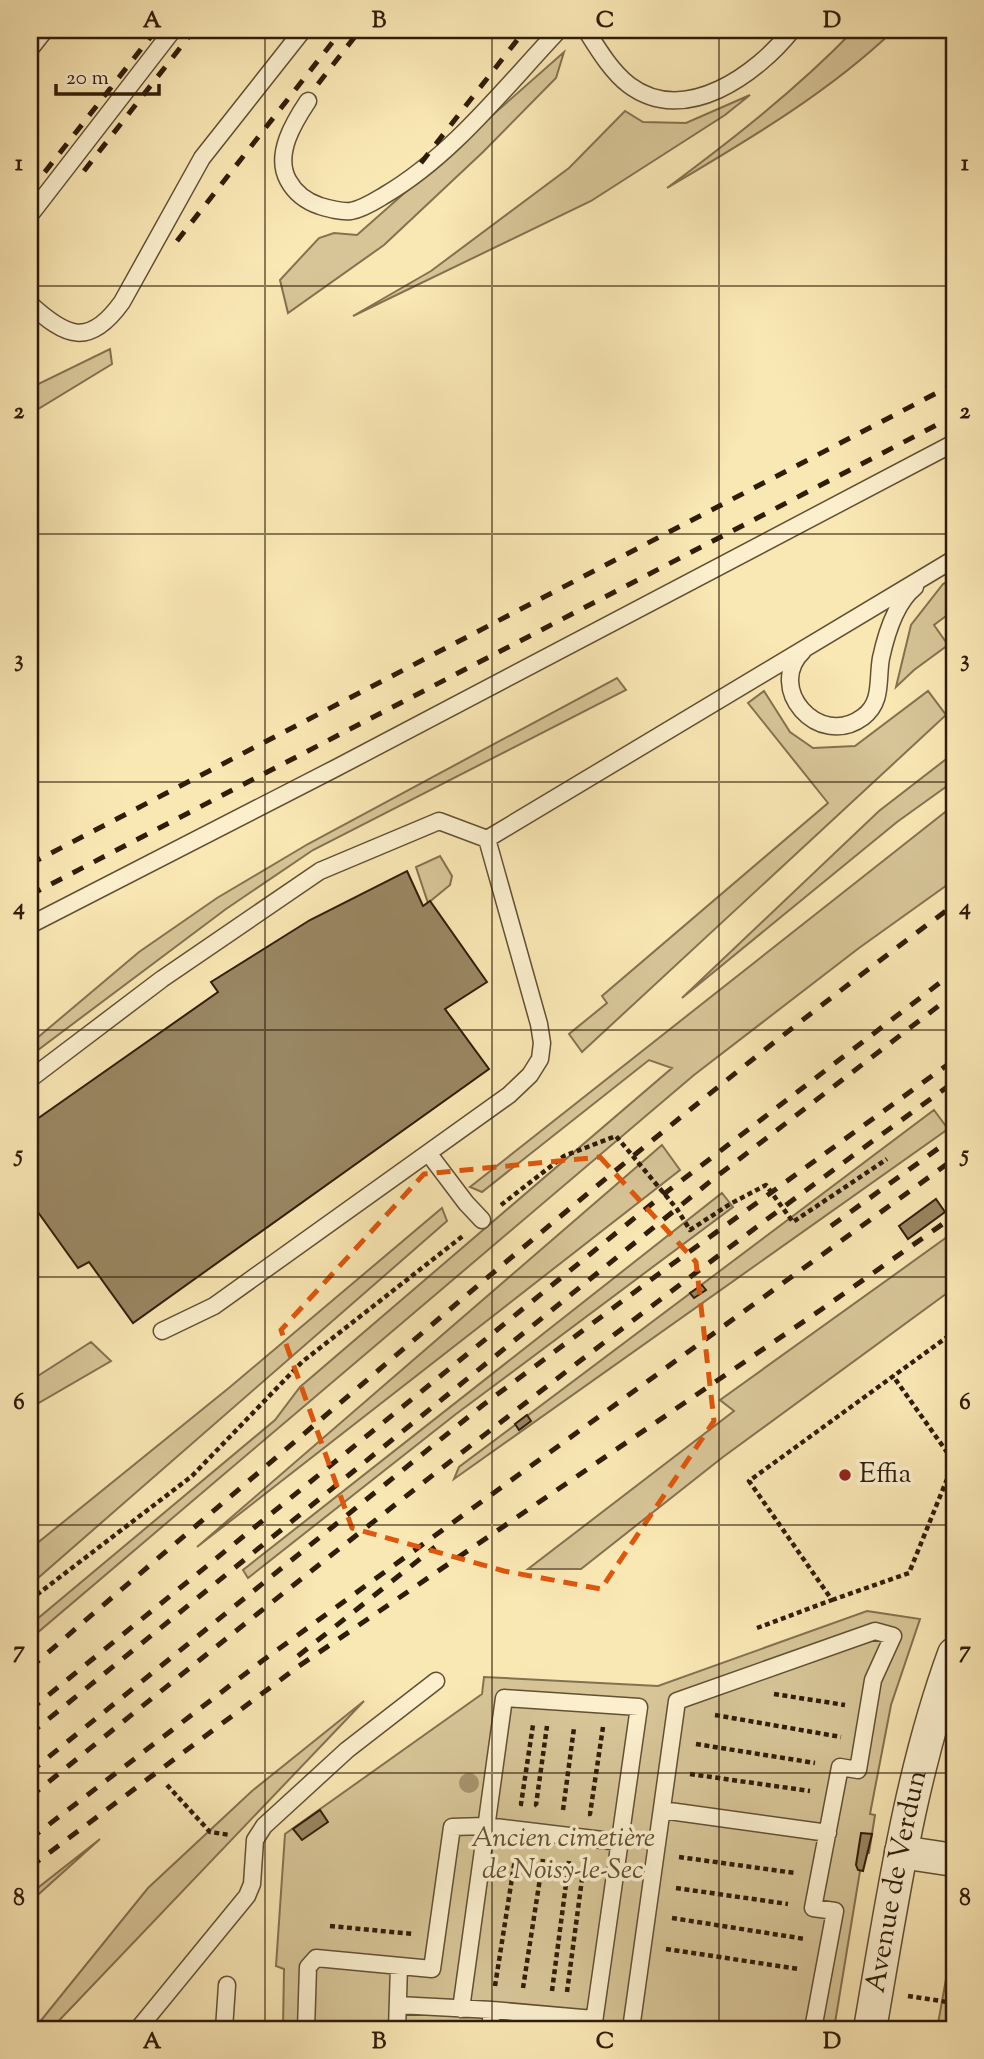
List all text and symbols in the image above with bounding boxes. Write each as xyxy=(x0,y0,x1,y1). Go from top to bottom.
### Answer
text: A xyxy=(143,5,162,38)
text: B xyxy=(372,5,387,38)
text: C xyxy=(596,5,614,38)
text: D xyxy=(823,5,841,38)
scale bar xyxy=(56,52,159,96)
text: 20 m xyxy=(66,64,109,94)
text: 1 xyxy=(15,148,23,181)
text: 1 xyxy=(961,148,969,181)
text: 2 xyxy=(14,396,25,429)
text: 2 xyxy=(960,396,971,429)
text: 3 xyxy=(14,644,24,677)
text: 3 xyxy=(960,644,970,677)
text: 4 xyxy=(12,892,25,925)
text: 4 xyxy=(958,892,971,925)
text: 5 xyxy=(13,1139,23,1172)
text: 5 xyxy=(959,1139,969,1172)
text: 6 xyxy=(13,1387,25,1420)
text: 6 xyxy=(959,1387,971,1420)
place label: Effia xyxy=(859,1455,911,1495)
marker: Effia xyxy=(837,1467,853,1483)
text: 7 xyxy=(13,1635,25,1668)
text: 7 xyxy=(959,1635,971,1668)
street label: Avenue de Verdun xyxy=(857,1766,938,1996)
park label: Ancien cimetière de Noisy-le-Sec xyxy=(471,1819,655,1891)
text: 8 xyxy=(13,1883,25,1916)
text: 8 xyxy=(959,1883,971,1916)
text: A xyxy=(143,2026,162,2059)
text: B xyxy=(372,2026,387,2059)
text: C xyxy=(596,2026,614,2059)
text: D xyxy=(823,2026,841,2059)

